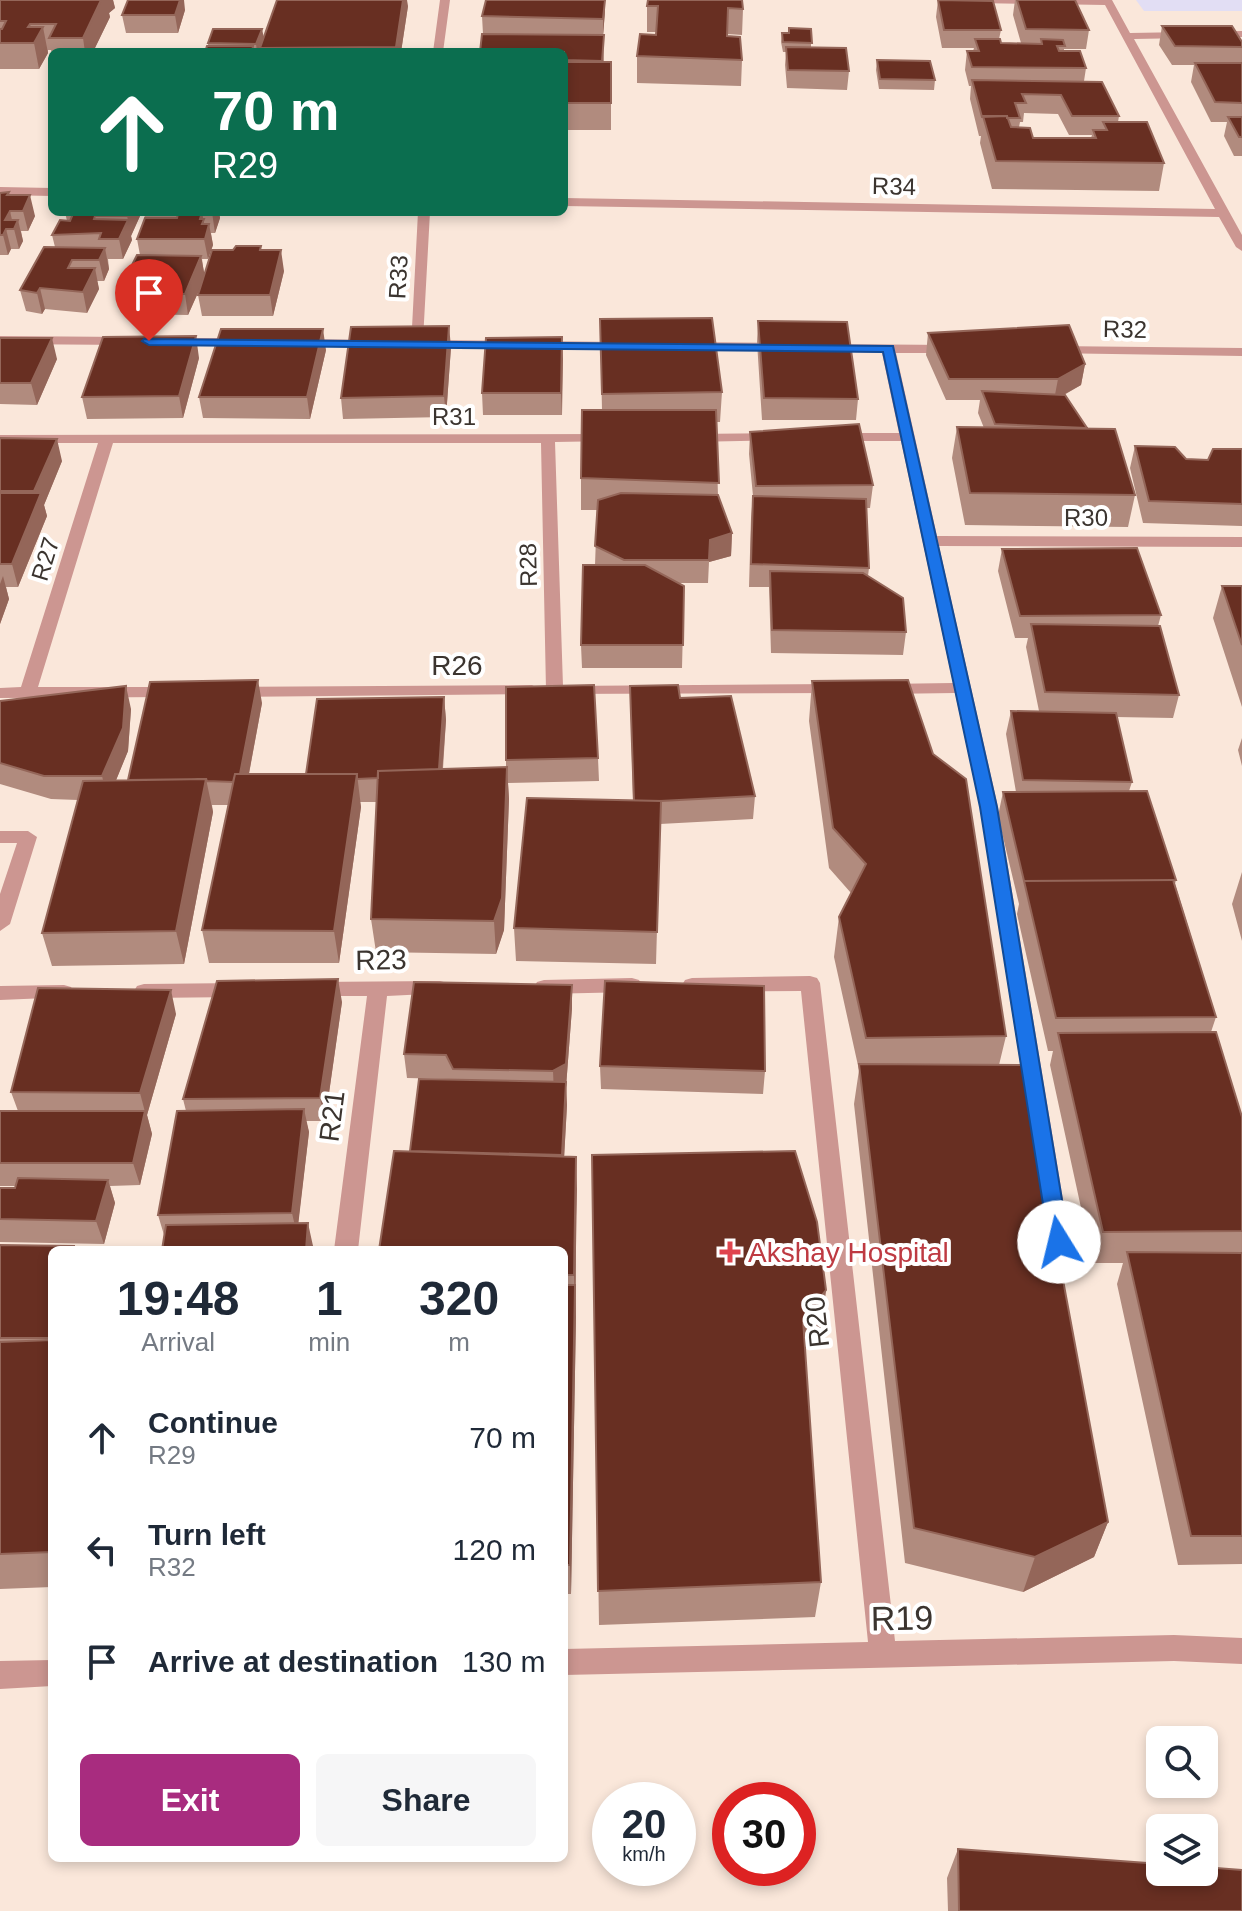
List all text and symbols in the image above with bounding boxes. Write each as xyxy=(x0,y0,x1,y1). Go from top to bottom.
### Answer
text: 70 m xyxy=(212,79,340,142)
icon: ahead xyxy=(80,80,184,184)
text: R29 xyxy=(212,145,278,186)
street label: R34 xyxy=(872,172,916,200)
street label: R33 xyxy=(383,254,413,300)
pin xyxy=(115,259,183,341)
icon: arrive xyxy=(127,271,171,315)
street label: R32 xyxy=(1103,315,1147,343)
street label: R31 xyxy=(432,403,476,430)
street label: R30 xyxy=(1064,504,1108,531)
street label: R27 xyxy=(26,534,64,584)
street label: R28 xyxy=(514,543,542,587)
street label: R26 xyxy=(431,650,483,681)
street label: R23 xyxy=(355,944,407,976)
street label: R21 xyxy=(313,1089,351,1143)
position arrow xyxy=(1017,1200,1101,1284)
place label: Akshay Hospital xyxy=(748,1237,949,1268)
marker: Akshay Hospital xyxy=(719,1241,741,1263)
text: 19:48 xyxy=(117,1272,240,1325)
text: 1 xyxy=(316,1272,343,1325)
text: 320 xyxy=(419,1272,499,1325)
street label: R20 xyxy=(799,1295,835,1349)
text: Arrival xyxy=(141,1327,215,1357)
text: min xyxy=(308,1327,350,1357)
text: m xyxy=(448,1327,470,1357)
text: Continue xyxy=(148,1406,278,1439)
icon: ahead xyxy=(80,1416,124,1460)
text: 70 m xyxy=(469,1421,536,1454)
text: R29 xyxy=(148,1440,196,1470)
text: Turn left xyxy=(148,1518,266,1551)
icon: left xyxy=(80,1528,124,1572)
text: 120 m xyxy=(453,1533,536,1566)
text: R32 xyxy=(148,1552,196,1582)
street label: R19 xyxy=(870,1598,934,1638)
icon: arrive xyxy=(80,1640,124,1684)
text: Arrive at destination xyxy=(148,1645,438,1678)
text: 130 m xyxy=(462,1645,545,1678)
map controls xyxy=(1146,1726,1218,1886)
button: search xyxy=(1146,1726,1218,1798)
button: Exit xyxy=(80,1754,300,1846)
button: Share xyxy=(316,1754,536,1846)
speed limit sign: 30 xyxy=(712,1782,816,1886)
text: 20 xyxy=(622,1802,666,1846)
button: layers xyxy=(1146,1814,1218,1886)
text: km/h xyxy=(622,1843,666,1865)

